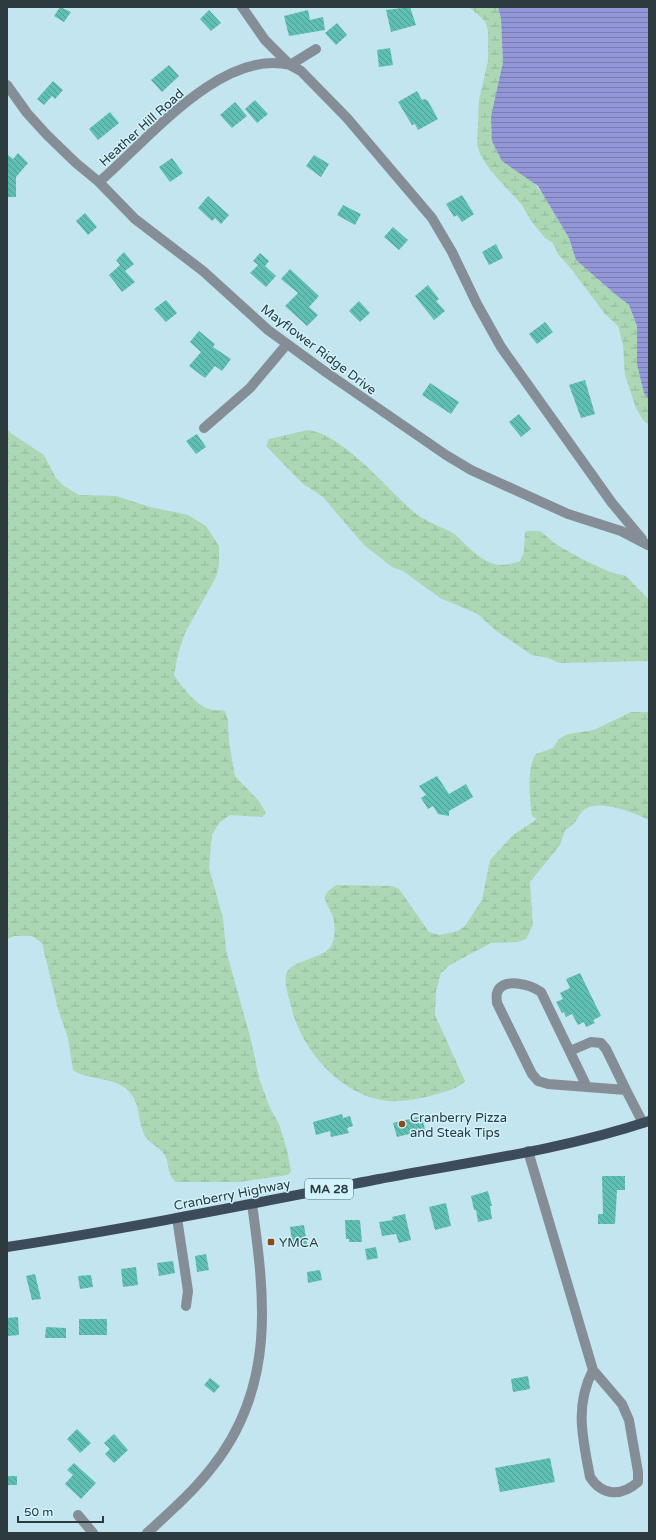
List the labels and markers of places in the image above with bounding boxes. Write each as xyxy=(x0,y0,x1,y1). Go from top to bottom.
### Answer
place label: Cranberry Pizza and Steak Tips xyxy=(410,1110,507,1141)
marker: Cranberry Pizza and Steak Tips xyxy=(397,1119,407,1129)
place label: YMCA xyxy=(279,1235,319,1251)
marker: YMCA xyxy=(266,1237,276,1247)

